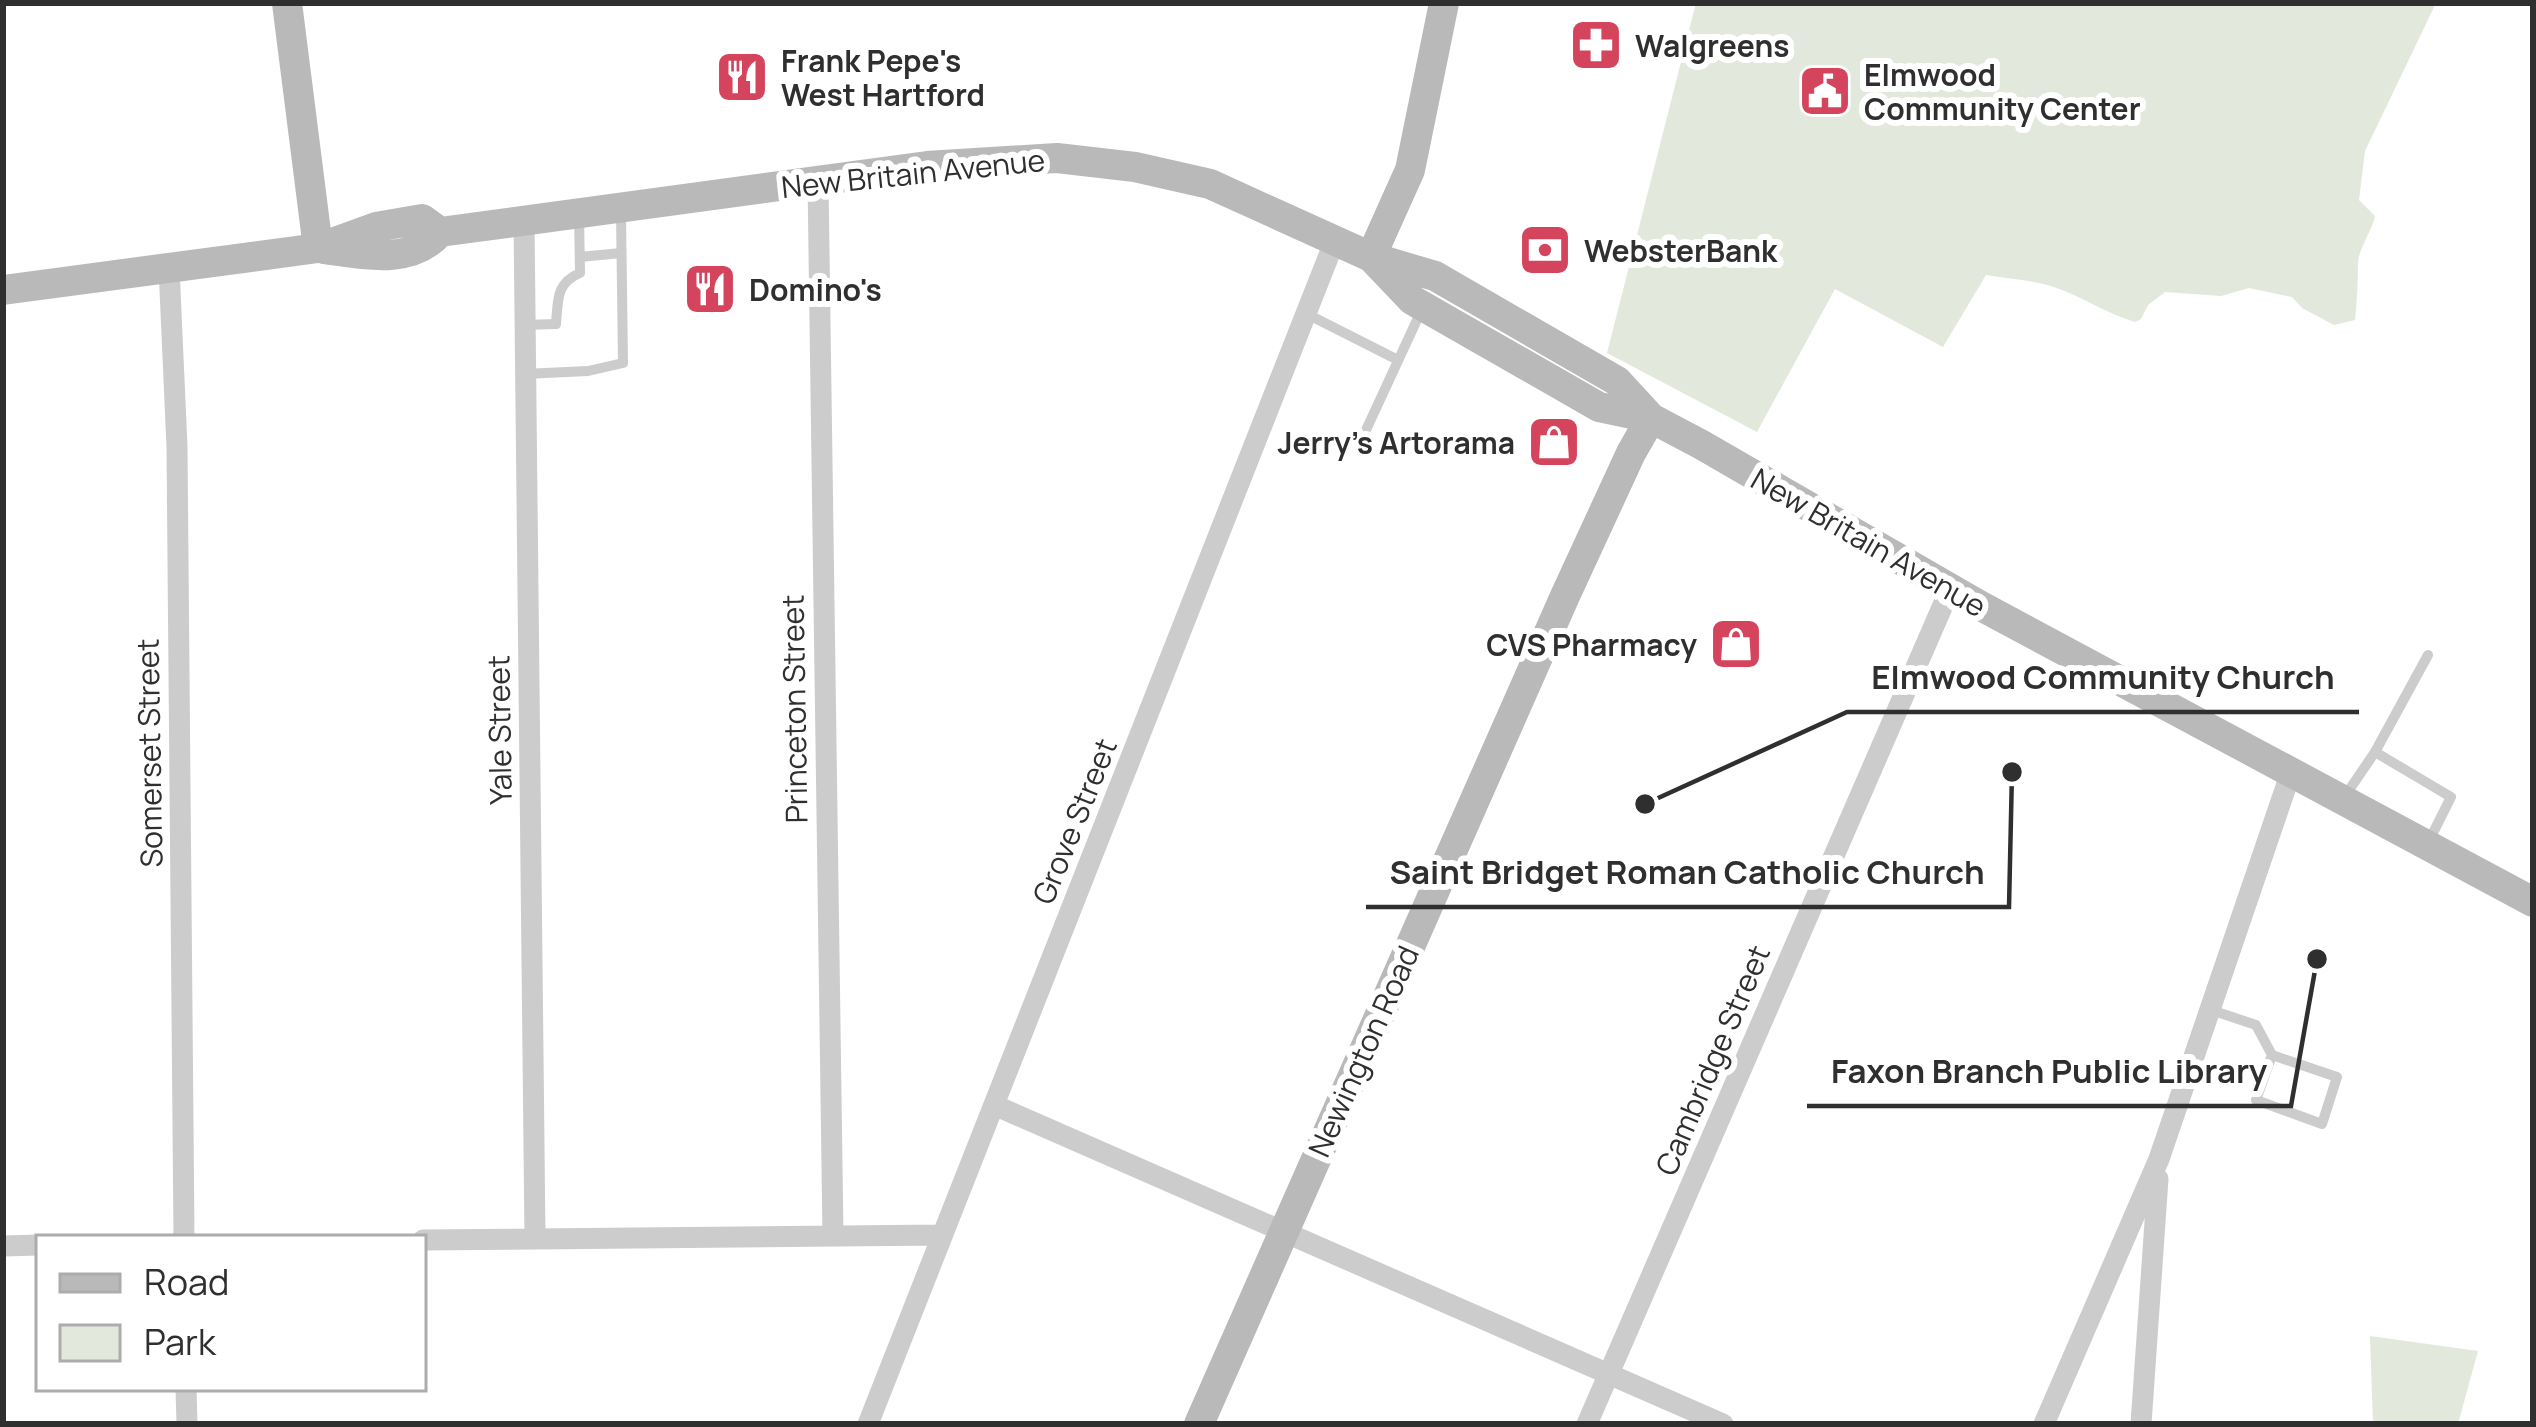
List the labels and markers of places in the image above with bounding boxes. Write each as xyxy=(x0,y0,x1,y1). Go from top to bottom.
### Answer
pharmacy icon: Walgreens xyxy=(1568,17,1624,73)
place label: Walgreens xyxy=(1635,25,1789,66)
place label: Frank Pepe's West Hartford xyxy=(781,40,985,115)
restaurant icon: Frank Pepe's West Hartford xyxy=(714,49,770,105)
place label: Elmwood Community Center xyxy=(1864,54,2141,129)
public building icon: Elmwood Community Center xyxy=(1797,63,1853,119)
bank icon: WebsterBank xyxy=(1517,222,1573,278)
place label: WebsterBank xyxy=(1584,230,1778,271)
restaurant icon: Domino's xyxy=(682,261,738,317)
place label: Domino's xyxy=(749,269,882,310)
shop icon: Jerry's Artorama xyxy=(1526,414,1582,470)
place label: Jerry's Artorama xyxy=(1277,422,1515,463)
shop icon: CVS Pharmacy xyxy=(1708,616,1764,672)
place label: CVS Pharmacy xyxy=(1486,624,1697,665)
callout: Elmwood Community Church xyxy=(1847,643,2359,712)
callout: Saint Bridget Roman Catholic Church xyxy=(1366,838,2009,907)
callout: Faxon Branch Public Library xyxy=(1807,1037,2291,1106)

